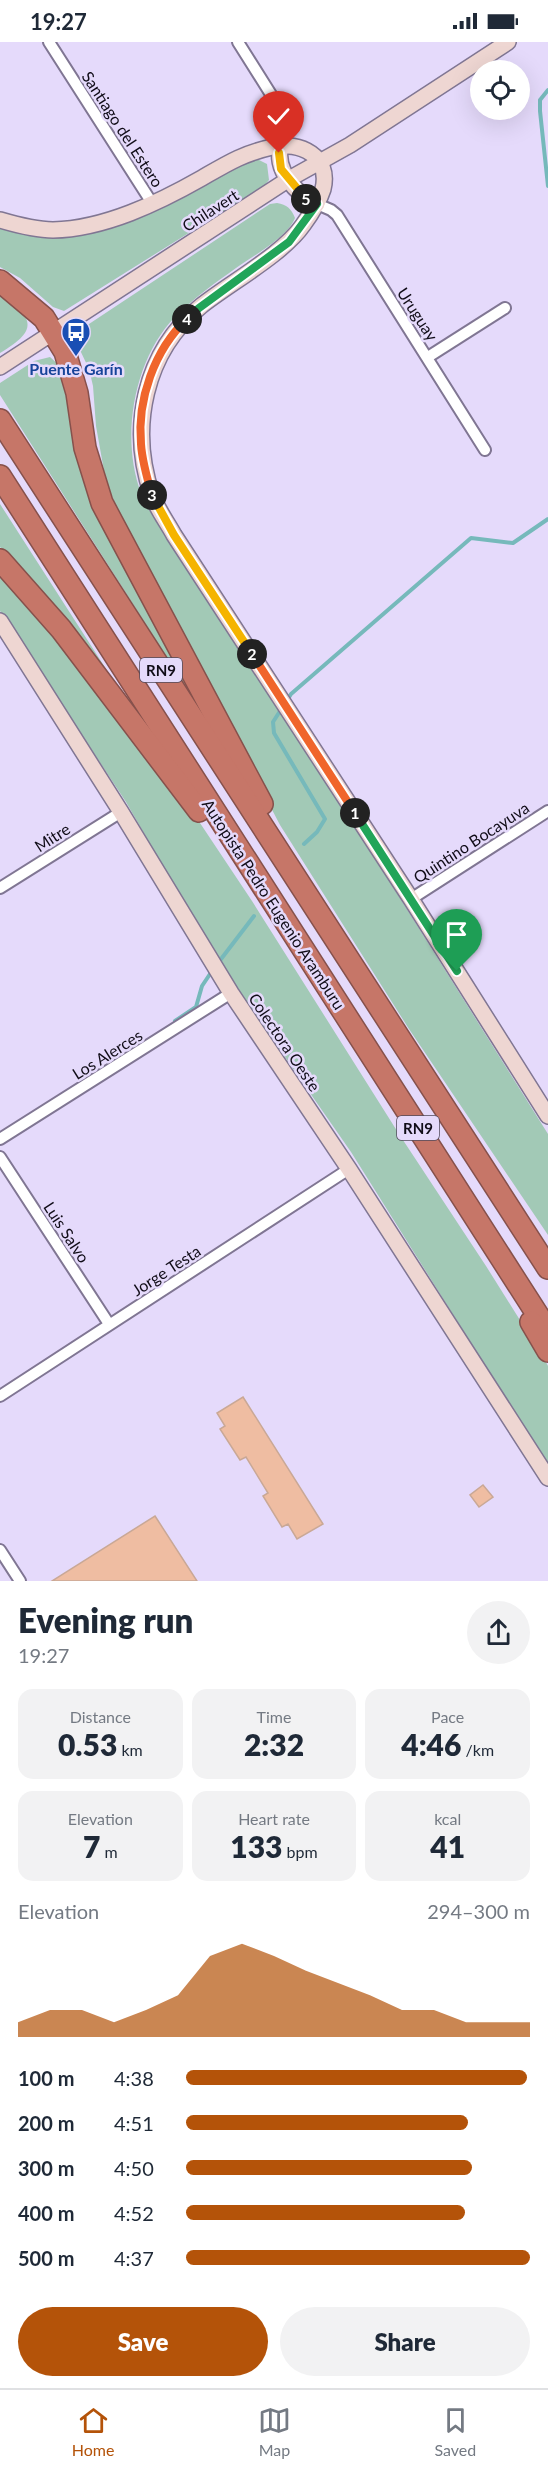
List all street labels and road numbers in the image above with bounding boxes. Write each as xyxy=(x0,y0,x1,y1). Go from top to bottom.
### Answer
street label: Santiago del Estero xyxy=(78,67,168,191)
street label: Chilavert xyxy=(178,185,242,235)
street label: Uruguay xyxy=(394,284,443,345)
road number: RN9 xyxy=(140,658,182,682)
street label: Autopista Pedro Eugenio Aramburu xyxy=(199,795,349,1013)
street label: Quintino Bocayuva xyxy=(410,798,532,886)
street label: Mitre xyxy=(31,819,73,855)
street label: Colectora Oeste xyxy=(245,989,325,1095)
street label: Los Alerces xyxy=(69,1025,145,1083)
road number: RN9 xyxy=(397,1116,439,1140)
street label: Luis Salvo xyxy=(40,1198,94,1266)
street label: Jorge Testa xyxy=(128,1241,204,1299)

